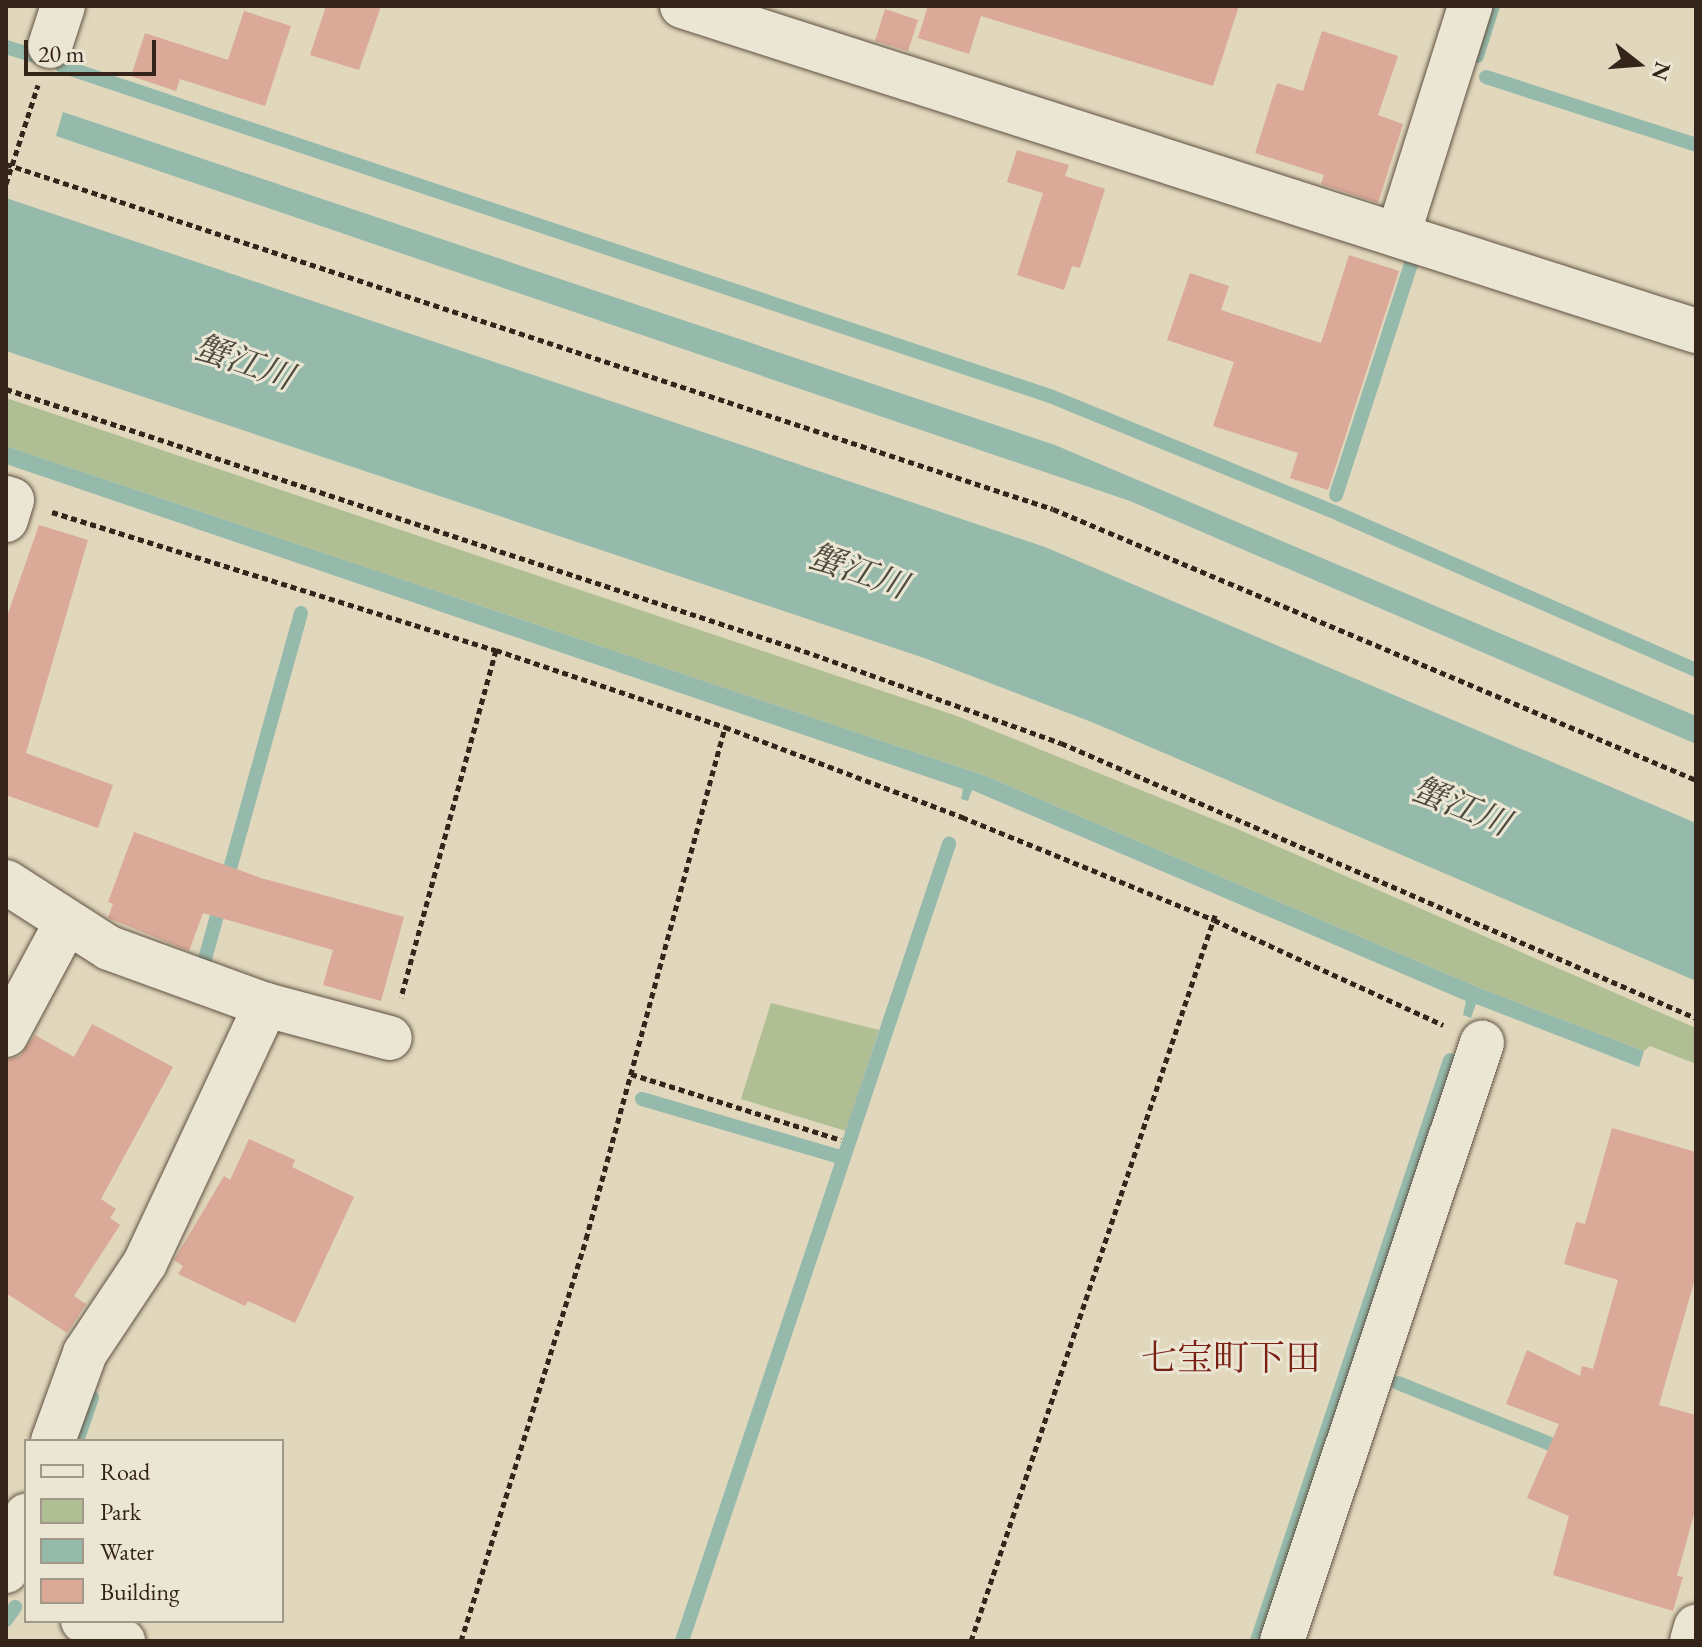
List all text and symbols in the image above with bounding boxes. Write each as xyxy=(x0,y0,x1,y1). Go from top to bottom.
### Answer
scale bar xyxy=(28,24,160,74)
north arrow xyxy=(1598,24,1678,104)
text: 20 m xyxy=(38,38,85,69)
text: N xyxy=(1645,58,1678,84)
water label: 蟹江川 xyxy=(189,326,299,398)
water label: 蟹江川 xyxy=(803,535,913,607)
water label: 蟹江川 xyxy=(1406,768,1516,844)
district label: 七宝町下田 xyxy=(1141,1336,1321,1380)
legend xyxy=(24,1439,284,1623)
text: Road xyxy=(100,1456,150,1487)
text: Park xyxy=(100,1496,141,1527)
text: Water xyxy=(100,1536,154,1567)
text: Building xyxy=(100,1576,180,1607)

